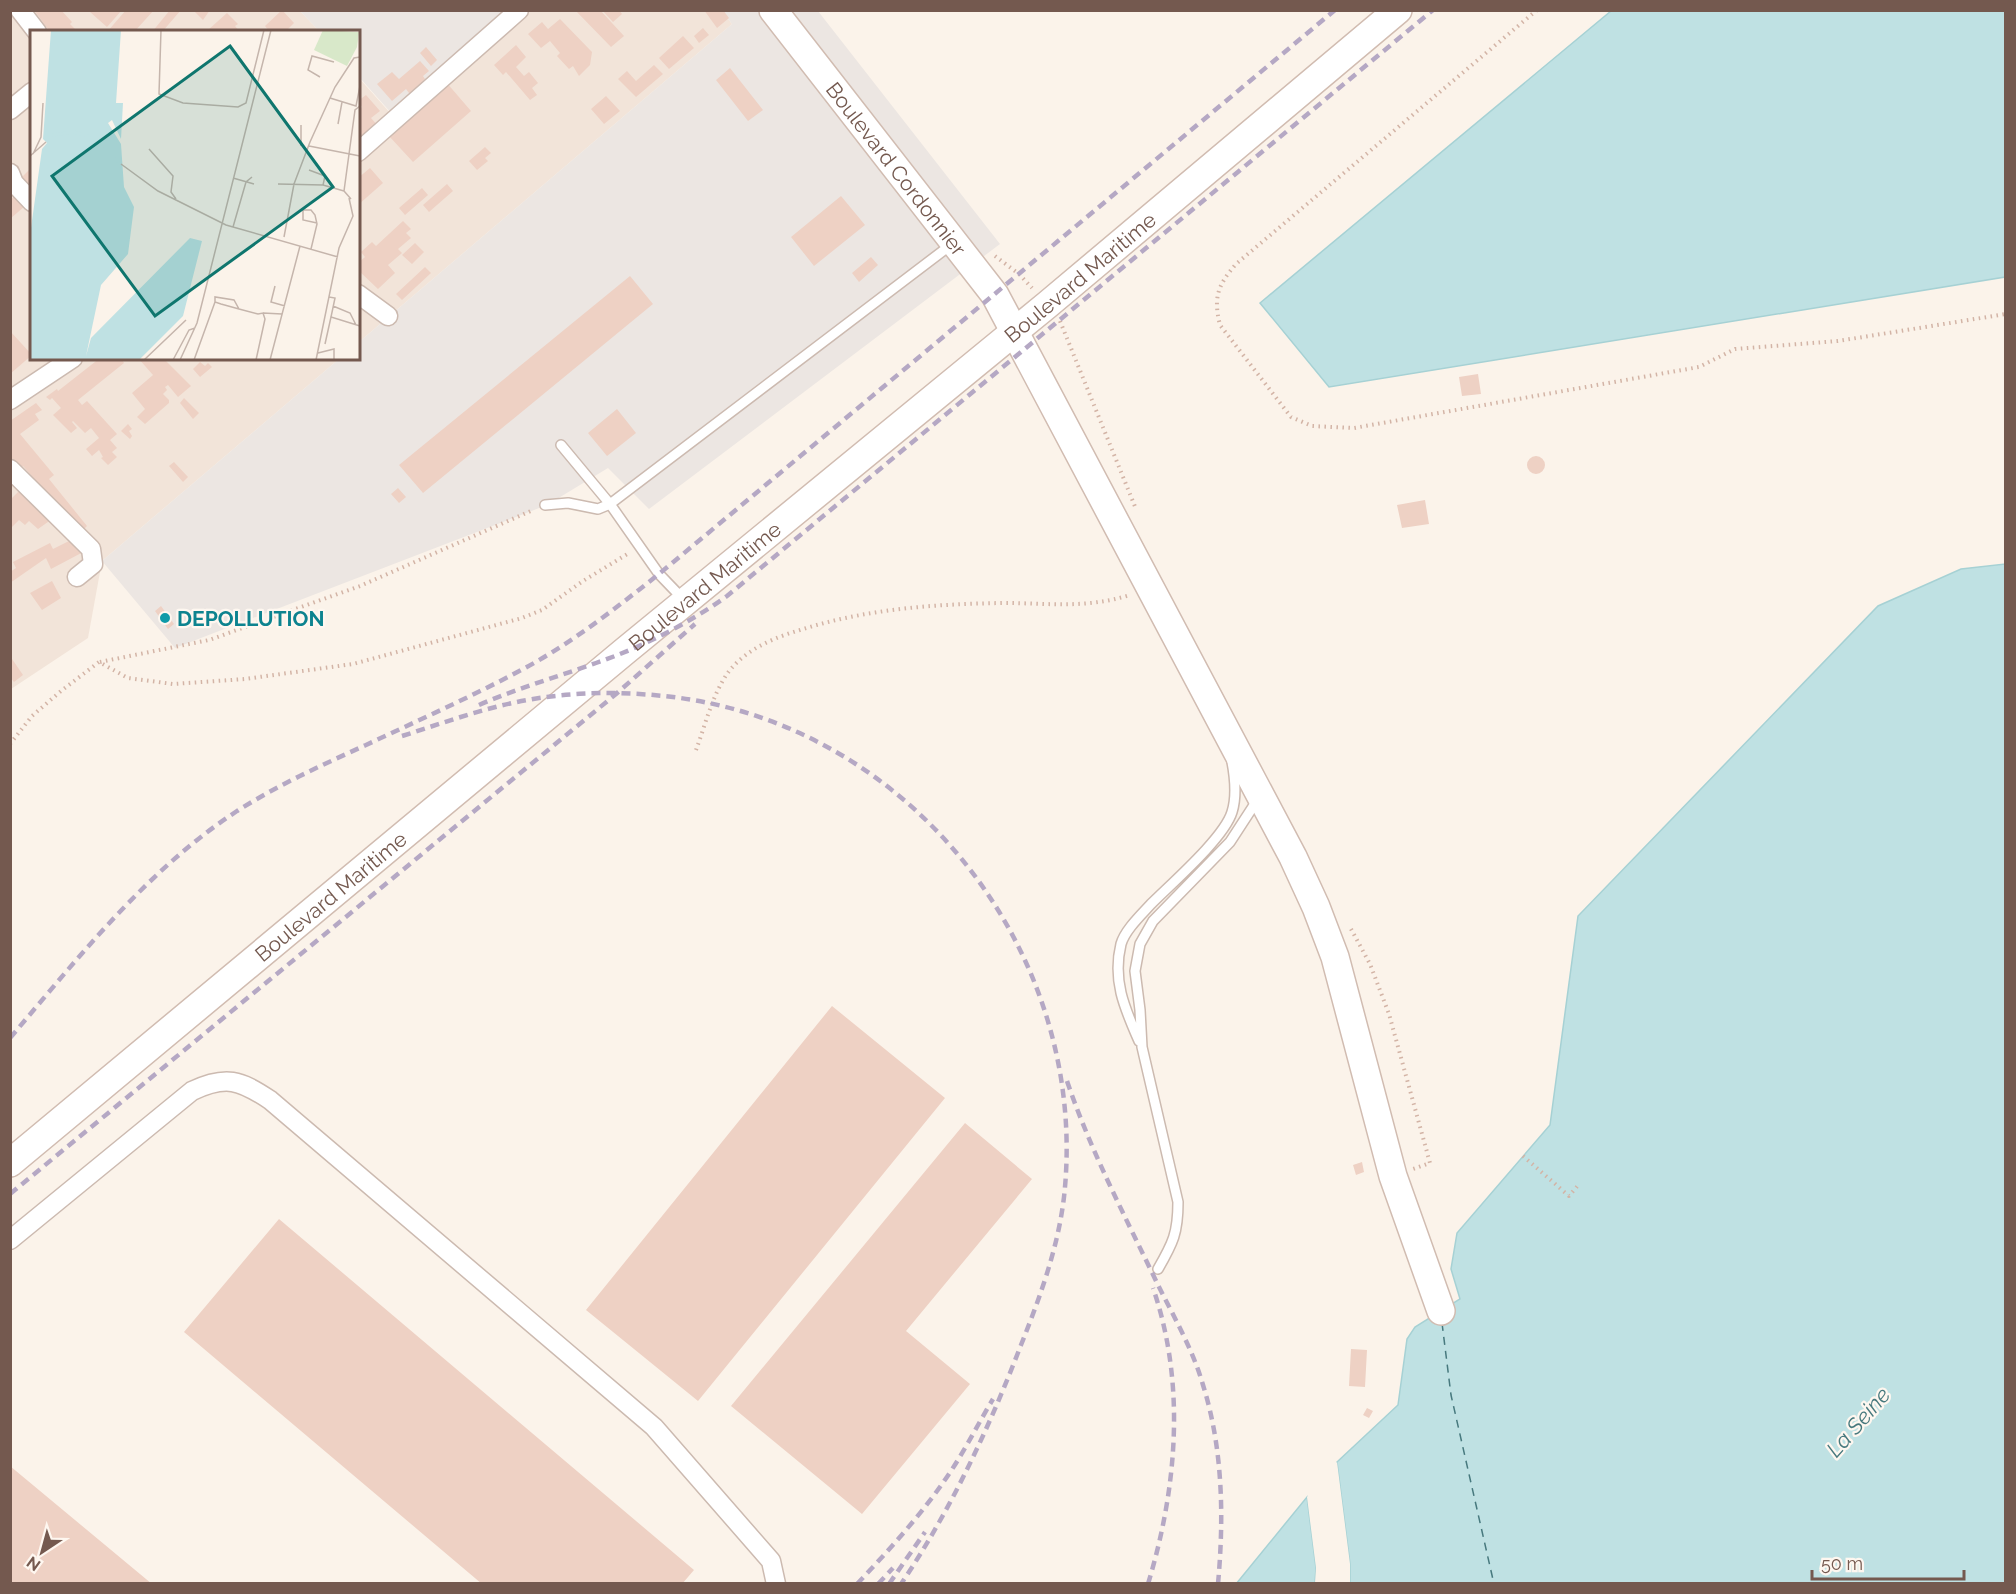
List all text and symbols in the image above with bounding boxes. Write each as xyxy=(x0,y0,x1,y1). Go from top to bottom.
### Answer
inset map xyxy=(30,30,360,360)
street label: Boulevard Cordonnier xyxy=(821,77,972,261)
street label: Boulevard Maritime xyxy=(999,207,1161,347)
street label: Boulevard Maritime xyxy=(623,516,786,656)
place label: DEPOLLUTION xyxy=(177,606,324,631)
marker: DEPOLLUTION xyxy=(158,611,172,625)
street label: Boulevard Maritime xyxy=(250,826,411,966)
water label: La Seine xyxy=(1821,1382,1895,1462)
north arrow xyxy=(12,1522,72,1582)
scale bar xyxy=(1812,1543,1964,1581)
text: N xyxy=(23,1552,44,1575)
text: 50 m xyxy=(1821,1553,1863,1574)

